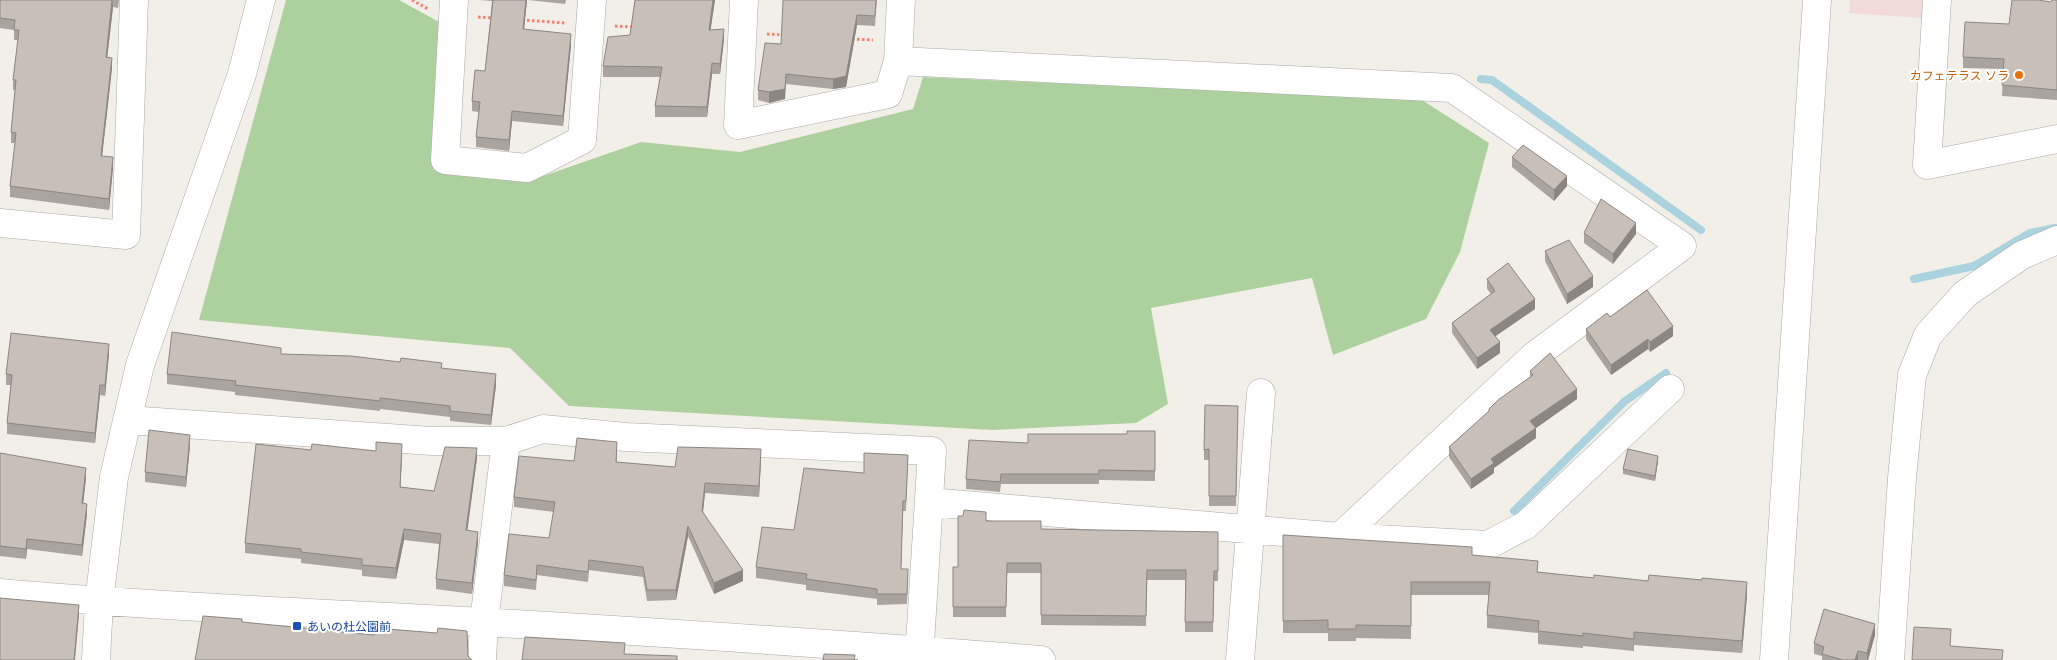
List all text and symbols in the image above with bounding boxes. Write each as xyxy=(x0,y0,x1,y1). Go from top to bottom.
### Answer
place label: カフェテラス ソラ xyxy=(1910,68,2009,83)
marker: カフェテラス ソラ xyxy=(2013,69,2025,81)
place label: あいの杜公園前 xyxy=(307,619,391,634)
marker: あいの杜公園前 xyxy=(291,620,303,632)

